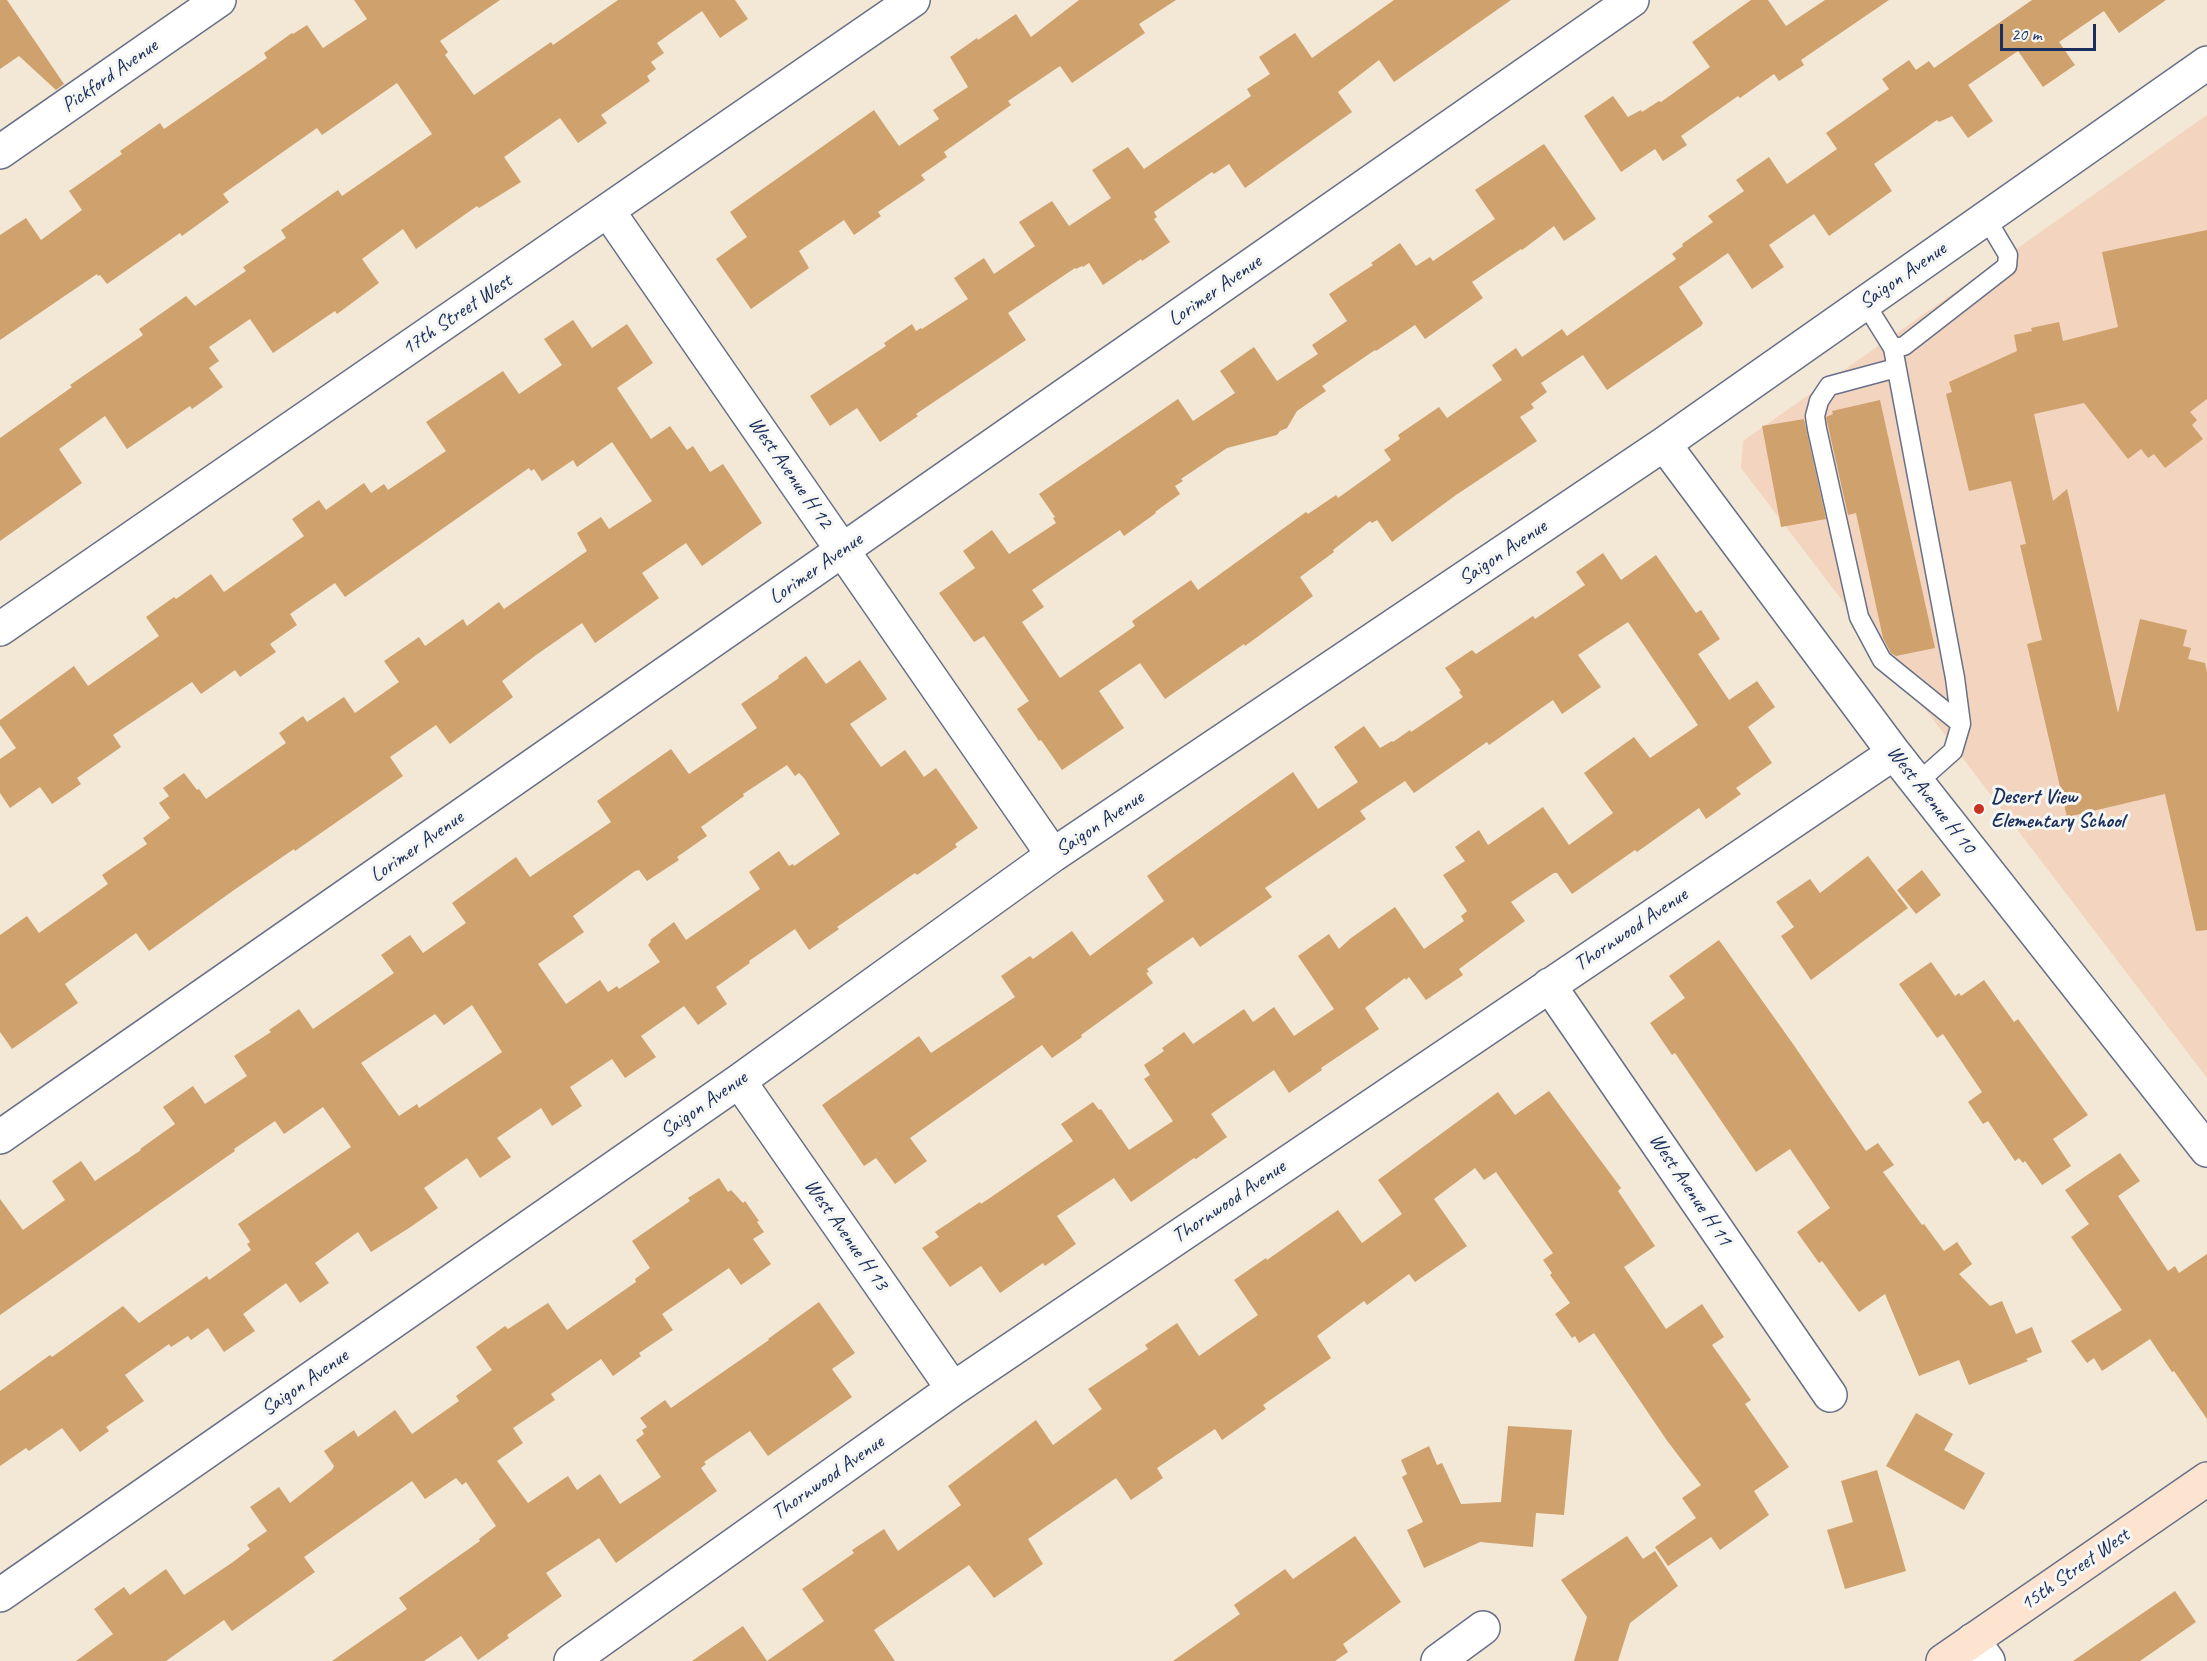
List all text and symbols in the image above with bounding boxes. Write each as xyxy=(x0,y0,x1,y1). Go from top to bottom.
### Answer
scale bar xyxy=(2003,12,2099,50)
text: 20 m xyxy=(2011,23,2042,45)
street label: Pickford Avenue xyxy=(57,34,163,118)
street label: Saigon Avenue xyxy=(1855,237,1951,315)
street label: Lorimer Avenue xyxy=(1163,250,1267,332)
street label: 17th Street West xyxy=(397,269,517,361)
street label: West Avenue H 12 xyxy=(742,412,838,534)
street label: Saigon Avenue xyxy=(1454,514,1552,592)
street label: Lorimer Avenue xyxy=(764,528,868,610)
street label: West Avenue H 10 xyxy=(1881,741,1981,859)
place label: Desert View Elementary School xyxy=(1991,784,2124,834)
street label: Saigon Avenue xyxy=(1051,785,1149,863)
marker: Desert View Elementary School xyxy=(1972,802,1986,816)
street label: Lorimer Avenue xyxy=(365,806,469,888)
street label: Thornwood Avenue xyxy=(1569,883,1693,977)
street label: Saigon Avenue xyxy=(656,1066,752,1144)
street label: West Avenue H 11 xyxy=(1643,1129,1737,1251)
street label: Thornwood Avenue xyxy=(1167,1155,1291,1249)
street label: West Avenue H 13 xyxy=(798,1174,894,1296)
street label: Saigon Avenue xyxy=(257,1344,353,1422)
street label: Thornwood Avenue xyxy=(767,1430,889,1526)
street label: 15th Street West xyxy=(2016,1523,2134,1617)

